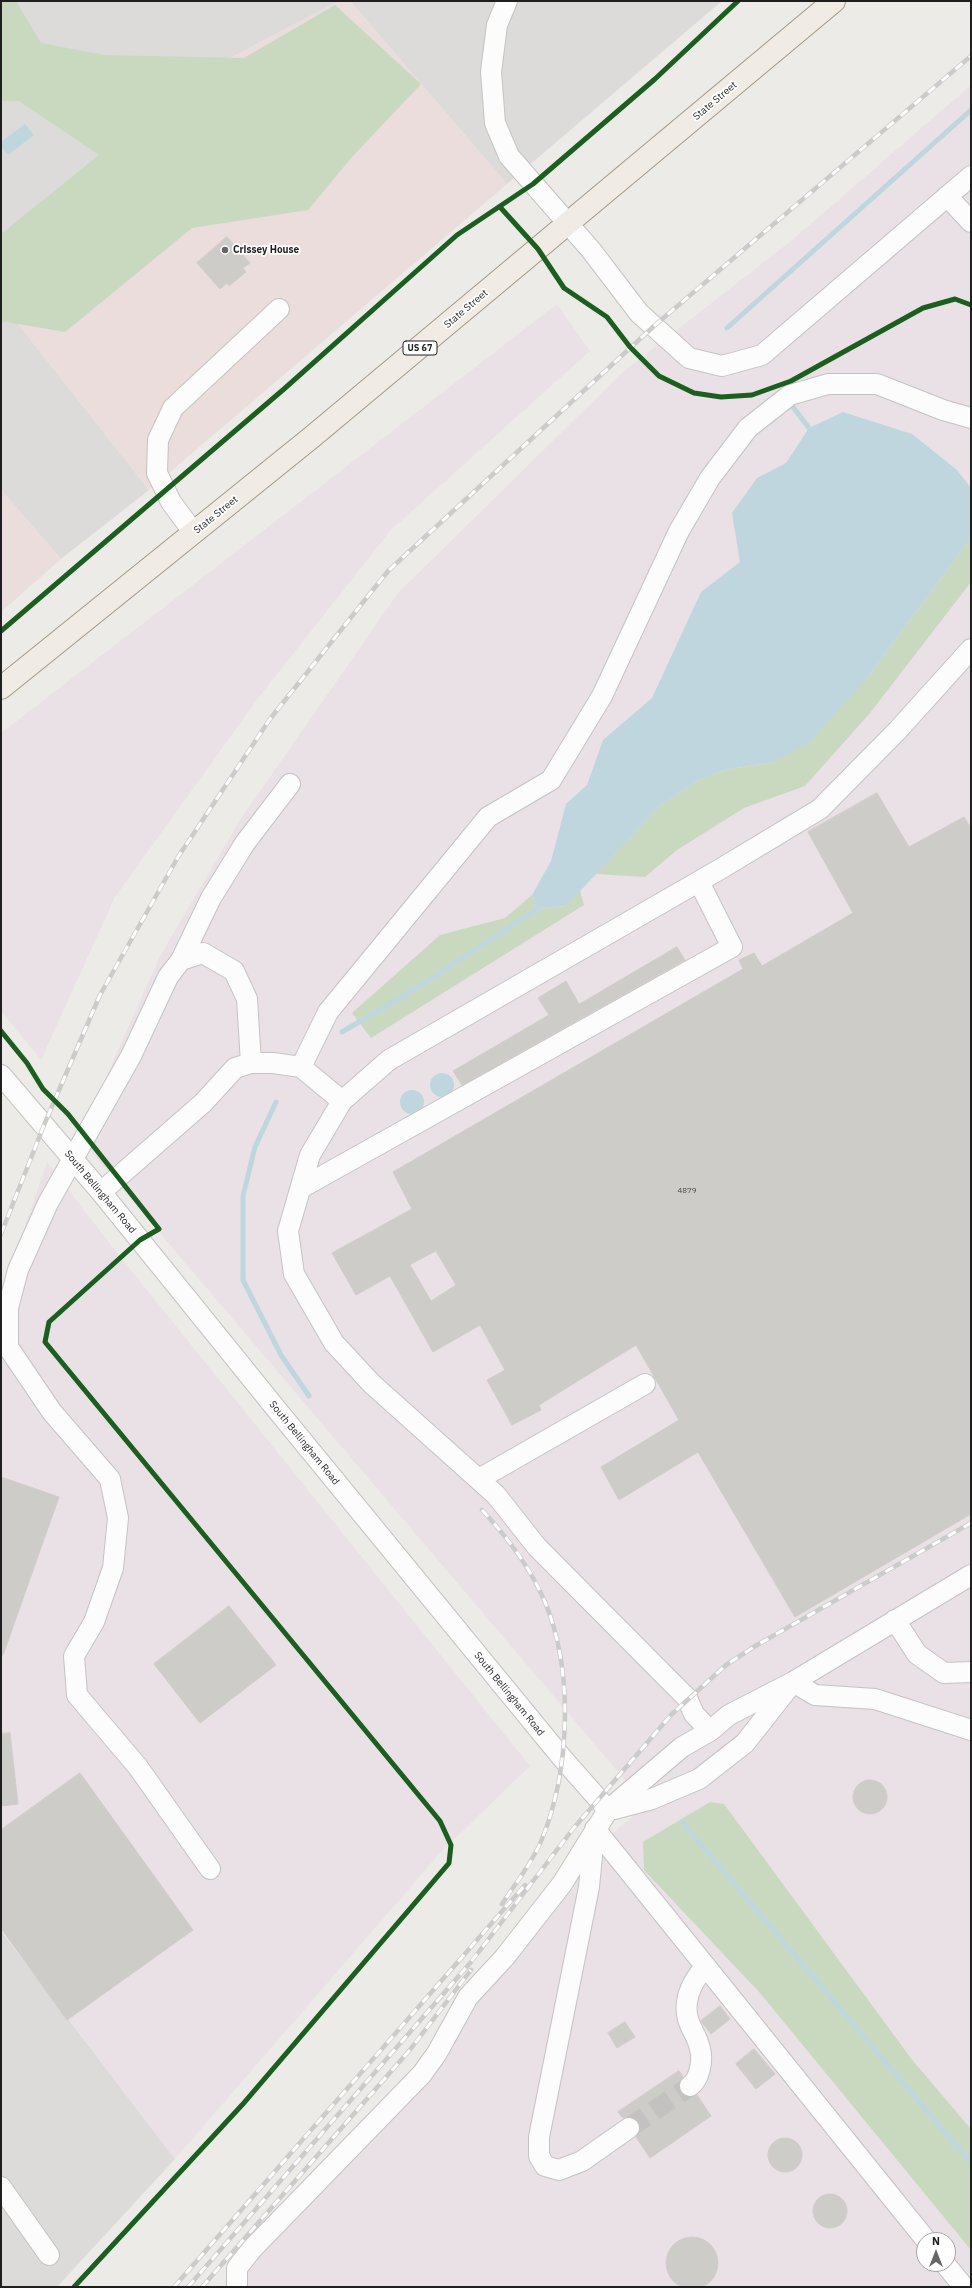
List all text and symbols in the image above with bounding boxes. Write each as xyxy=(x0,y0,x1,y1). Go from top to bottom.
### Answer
street label: State Street xyxy=(691,79,739,123)
place label: Crissey House xyxy=(233,244,299,256)
marker: Crissey House xyxy=(220,245,230,255)
street label: State Street xyxy=(442,287,490,331)
road number: US 67 xyxy=(403,341,437,355)
street label: State Street xyxy=(191,494,241,536)
street label: South Bellingham Road xyxy=(62,1148,138,1236)
house number: 4879 xyxy=(677,1186,697,1196)
street label: South Bellingham Road xyxy=(266,1399,342,1487)
street label: South Bellingham Road xyxy=(471,1650,547,1738)
north arrow xyxy=(916,2232,956,2272)
text: N xyxy=(932,2234,940,2248)

